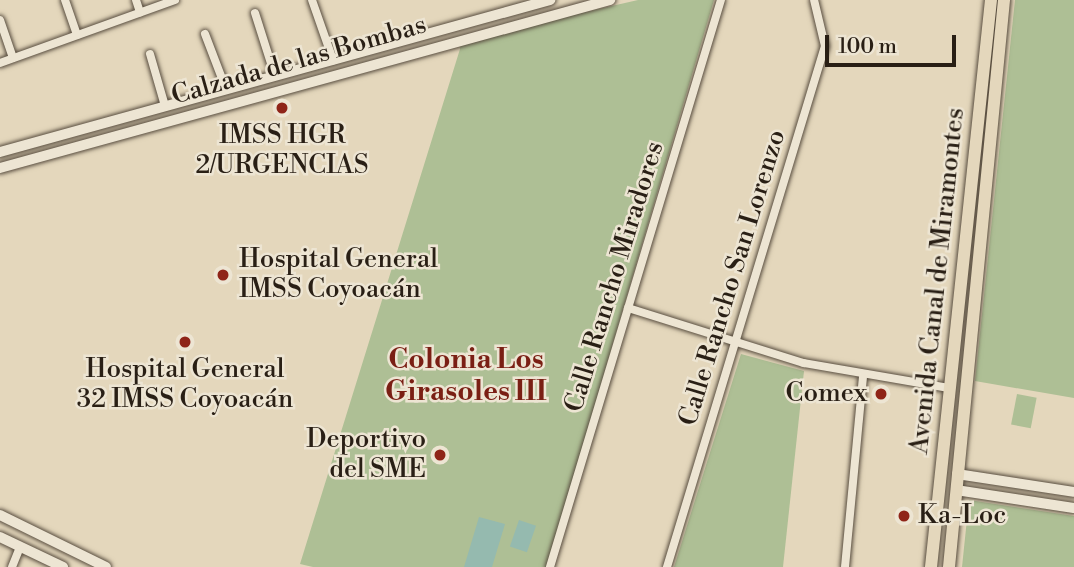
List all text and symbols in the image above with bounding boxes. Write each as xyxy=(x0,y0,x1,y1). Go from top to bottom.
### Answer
street label: Calzada de las Bombas xyxy=(168,10,430,112)
scale bar xyxy=(829,21,960,65)
text: 100 m xyxy=(838,34,897,60)
marker: IMSS HGR 2/URGENCIAS xyxy=(272,98,292,118)
street label: Avenida Canal de Miramontes xyxy=(904,106,972,456)
place label: IMSS HGR 2/URGENCIAS xyxy=(195,120,369,182)
street label: Calle Rancho San Lorenzo xyxy=(673,126,793,430)
street label: Calle Rancho Miradores xyxy=(559,138,671,416)
place label: Hospital General IMSS Coyoacán xyxy=(239,244,438,306)
marker: Hospital General IMSS Coyoacán xyxy=(213,265,233,285)
marker: Hospital General 32 IMSS Coyoacán xyxy=(175,332,195,352)
district label: Colonia Los Girasoles III xyxy=(385,343,547,409)
place label: Hospital General 32 IMSS Coyoacán xyxy=(77,354,293,416)
place label: Comex xyxy=(786,378,867,410)
marker: Comex xyxy=(873,386,889,402)
place label: Deportivo del SME xyxy=(306,424,426,486)
marker: Deportivo del SME xyxy=(432,447,448,463)
place label: Ka-Loc xyxy=(918,500,1006,532)
marker: Ka-Loc xyxy=(896,508,912,524)

